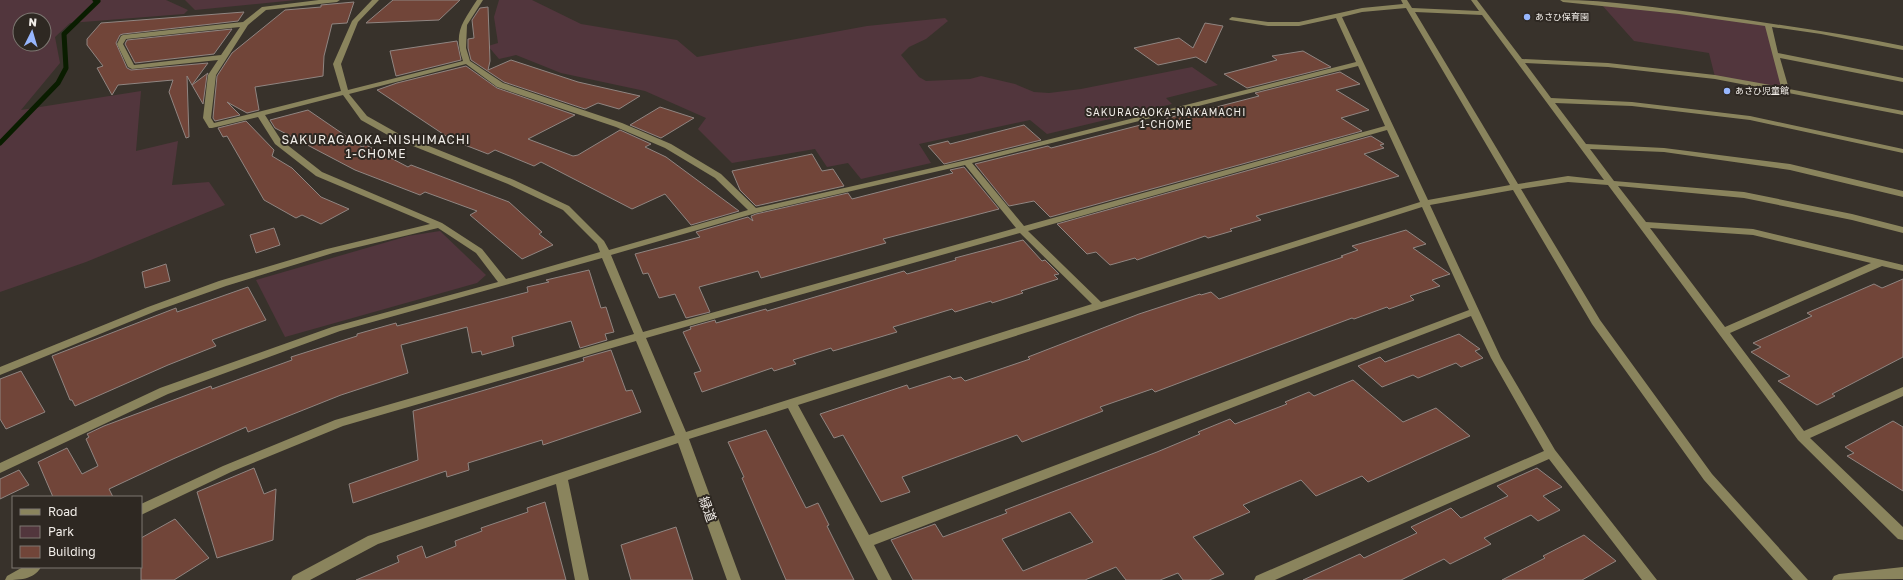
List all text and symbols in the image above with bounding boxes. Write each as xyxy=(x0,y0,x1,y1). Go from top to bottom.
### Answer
place label: あさひ保育園 xyxy=(1535,11,1589,22)
north arrow xyxy=(12,12,52,52)
marker: あさひ保育園 xyxy=(1522,12,1532,22)
text: N xyxy=(28,15,38,28)
place label: あさひ児童館 xyxy=(1735,85,1789,96)
marker: あさひ児童館 xyxy=(1722,86,1732,96)
district label: SAKURAGAOKA-NAKAMACHI 1-CHOME xyxy=(1086,106,1246,130)
district label: SAKURAGAOKA-NISHIMACHI 1-CHOME xyxy=(281,132,471,161)
street label: 緑道 xyxy=(696,494,720,524)
legend xyxy=(12,496,142,568)
text: Road xyxy=(48,504,77,519)
text: Park xyxy=(48,524,74,539)
text: Building xyxy=(48,544,96,559)

